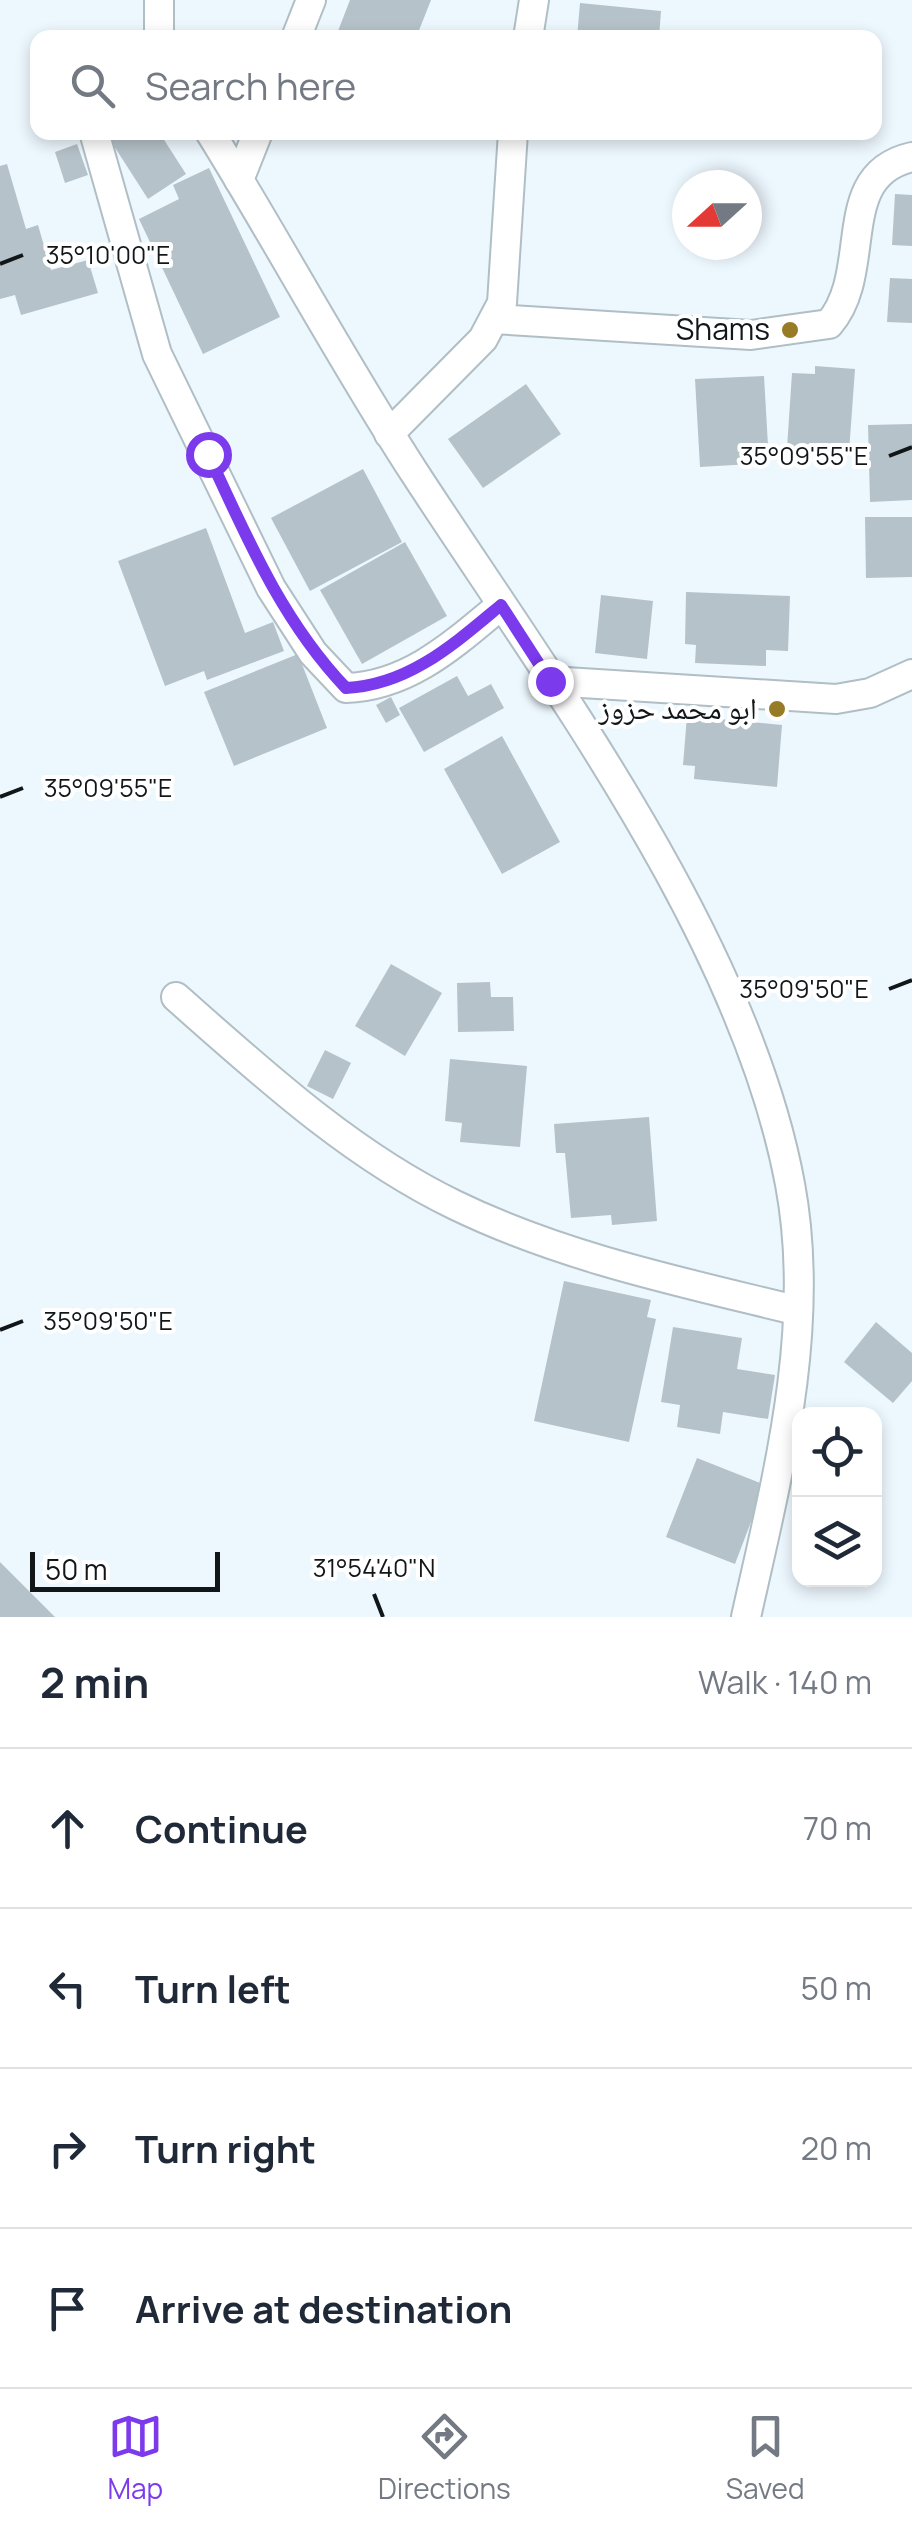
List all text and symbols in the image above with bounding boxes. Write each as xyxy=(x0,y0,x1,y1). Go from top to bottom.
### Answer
search box xyxy=(30,30,882,140)
icon: search xyxy=(65,58,120,113)
text: Search here xyxy=(145,59,356,111)
north arrow xyxy=(672,170,762,260)
text: 35°10'00"E xyxy=(46,237,170,272)
place label: Shams xyxy=(676,308,770,349)
marker: Shams xyxy=(779,319,801,341)
route start xyxy=(186,432,232,478)
text: 35°09'55"E xyxy=(740,438,868,473)
route end xyxy=(528,659,574,705)
place label: ابو محمد حزوز xyxy=(597,687,757,728)
marker: ابو محمد حزوز xyxy=(766,698,788,720)
text: 35°09'55"E xyxy=(44,770,172,805)
text: 35°09'50"E xyxy=(739,971,869,1006)
text: 35°09'50"E xyxy=(43,1303,173,1338)
map controls xyxy=(792,1407,882,1587)
button: locate xyxy=(792,1407,882,1497)
button: layers xyxy=(792,1497,882,1587)
scale bar xyxy=(30,1547,220,1592)
text: 50 m xyxy=(45,1550,108,1588)
text: 31°54'40"N xyxy=(313,1550,435,1585)
text: 2 min xyxy=(40,1653,149,1711)
text: Walk · 140 m xyxy=(698,1660,872,1704)
icon: ahead xyxy=(40,1801,95,1856)
text: Continue xyxy=(135,1802,308,1854)
text: 70 m xyxy=(803,1806,872,1850)
icon: left xyxy=(40,1961,95,2016)
text: Turn left xyxy=(135,1962,291,2014)
text: 50 m xyxy=(800,1966,872,2010)
icon: right xyxy=(40,2121,95,2176)
text: Turn right xyxy=(135,2122,316,2174)
text: 20 m xyxy=(801,2126,872,2170)
icon: arrive xyxy=(40,2281,95,2336)
text: Arrive at destination xyxy=(135,2282,512,2334)
tab: Map xyxy=(107,2409,163,2507)
tab: Directions xyxy=(378,2409,511,2507)
tab: Saved xyxy=(726,2409,805,2507)

